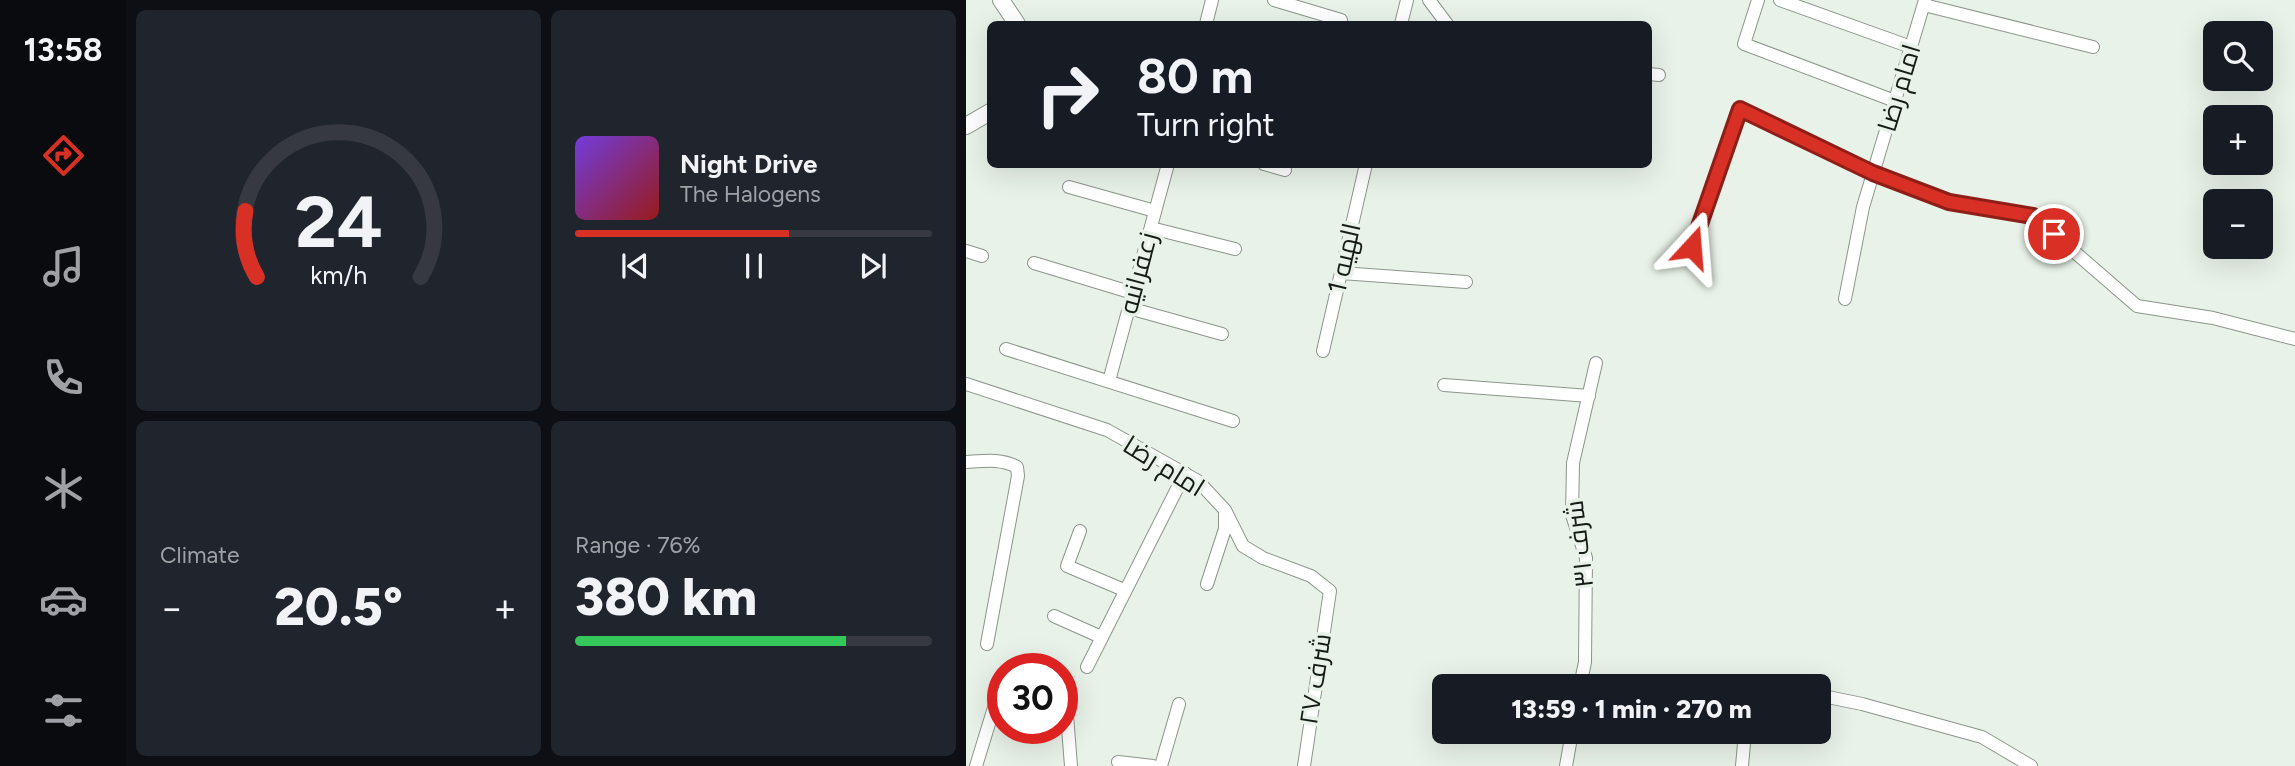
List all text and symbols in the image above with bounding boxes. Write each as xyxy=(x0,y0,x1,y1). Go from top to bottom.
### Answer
map controls xyxy=(2203,21,2273,259)
button: search xyxy=(2203,21,2273,91)
text: 13:58 xyxy=(23,31,103,69)
street label: امام رضا xyxy=(1871,40,1929,136)
text: 80 m xyxy=(1137,46,1253,105)
icon: right xyxy=(1022,49,1113,140)
button: + xyxy=(2203,105,2273,175)
text: Turn right xyxy=(1137,106,1275,144)
icon: directions xyxy=(39,131,88,180)
text: Night Drive xyxy=(680,148,817,180)
text: 24 xyxy=(294,178,383,265)
text: The Halogens xyxy=(680,180,821,208)
button: − xyxy=(2203,189,2273,259)
pin xyxy=(2024,204,2084,264)
position arrow xyxy=(1655,210,1729,284)
icon: arrive xyxy=(2035,215,2073,253)
street label: الهیه 1 xyxy=(1320,220,1368,296)
street label: زعفرانیه xyxy=(1112,229,1164,317)
icon: music xyxy=(39,242,88,291)
icon: previous xyxy=(616,247,654,285)
icon: pause xyxy=(735,247,773,285)
icon: next xyxy=(854,247,892,285)
text: km/h xyxy=(310,260,367,290)
icon: phone xyxy=(39,353,88,402)
street label: امام رضا xyxy=(1116,429,1211,505)
icon: climate xyxy=(39,464,88,513)
street label: شرف ۳۱ xyxy=(1558,498,1600,590)
text: Range · 76% xyxy=(575,531,701,559)
text: Climate xyxy=(160,541,239,569)
text: 380 km xyxy=(575,566,757,628)
icon: car xyxy=(39,575,88,624)
text: 20.5° xyxy=(274,576,403,638)
text: − xyxy=(160,585,184,631)
text: + xyxy=(493,585,517,631)
street label: شرف ۲۷ xyxy=(1292,631,1338,727)
speed limit sign: 30 xyxy=(987,653,1078,744)
icon: filters xyxy=(39,686,88,735)
text: 13:59 · 1 min · 270 m xyxy=(1511,693,1752,725)

